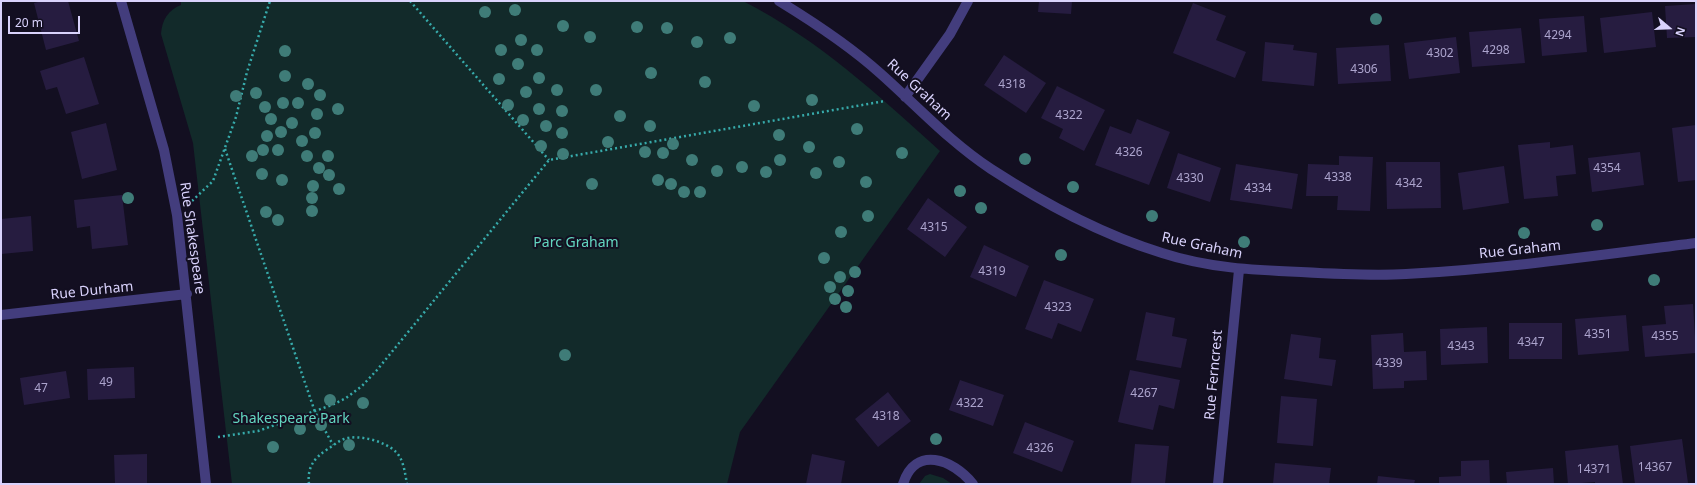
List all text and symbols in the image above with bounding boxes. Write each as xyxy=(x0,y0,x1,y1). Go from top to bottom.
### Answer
scale bar xyxy=(10,8,82,34)
north arrow xyxy=(1649,8,1689,48)
text: 20 m xyxy=(15,14,43,31)
text: N xyxy=(1672,25,1689,39)
house number: 4294 xyxy=(1544,29,1572,43)
house number: 4298 xyxy=(1482,44,1510,58)
house number: 4302 xyxy=(1426,47,1454,61)
street label: Rue Graham xyxy=(883,56,955,124)
house number: 4306 xyxy=(1350,63,1378,77)
house number: 4318 xyxy=(998,78,1026,92)
house number: 4322 xyxy=(1055,109,1083,123)
house number: 4326 xyxy=(1115,146,1143,160)
house number: 4354 xyxy=(1593,162,1621,176)
house number: 4338 xyxy=(1324,171,1352,185)
house number: 4330 xyxy=(1176,172,1204,186)
house number: 4342 xyxy=(1395,177,1423,191)
street label: Rue Shakespeare xyxy=(176,181,208,295)
house number: 4334 xyxy=(1244,182,1272,196)
house number: 4315 xyxy=(920,221,948,235)
street label: Rue Graham xyxy=(1160,229,1244,263)
park label: Parc Graham xyxy=(533,235,619,251)
street label: Rue Graham xyxy=(1478,237,1562,263)
house number: 4319 xyxy=(978,265,1006,279)
street label: Rue Durham xyxy=(50,278,134,304)
house number: 4323 xyxy=(1044,301,1072,315)
house number: 4351 xyxy=(1584,328,1612,342)
street label: Rue Ferncrest xyxy=(1202,329,1226,421)
house number: 4355 xyxy=(1651,330,1679,344)
house number: 4347 xyxy=(1517,336,1545,350)
house number: 4343 xyxy=(1447,340,1475,354)
house number: 4339 xyxy=(1375,357,1403,371)
house number: 49 xyxy=(99,376,113,390)
house number: 47 xyxy=(34,382,48,396)
house number: 4267 xyxy=(1130,387,1158,401)
house number: 4322 xyxy=(956,397,984,411)
house number: 4318 xyxy=(872,410,900,424)
park label: Shakespeare Park xyxy=(232,411,350,427)
house number: 4326 xyxy=(1026,442,1054,456)
house number: 14367 xyxy=(1638,461,1672,475)
house number: 14371 xyxy=(1577,463,1611,477)

